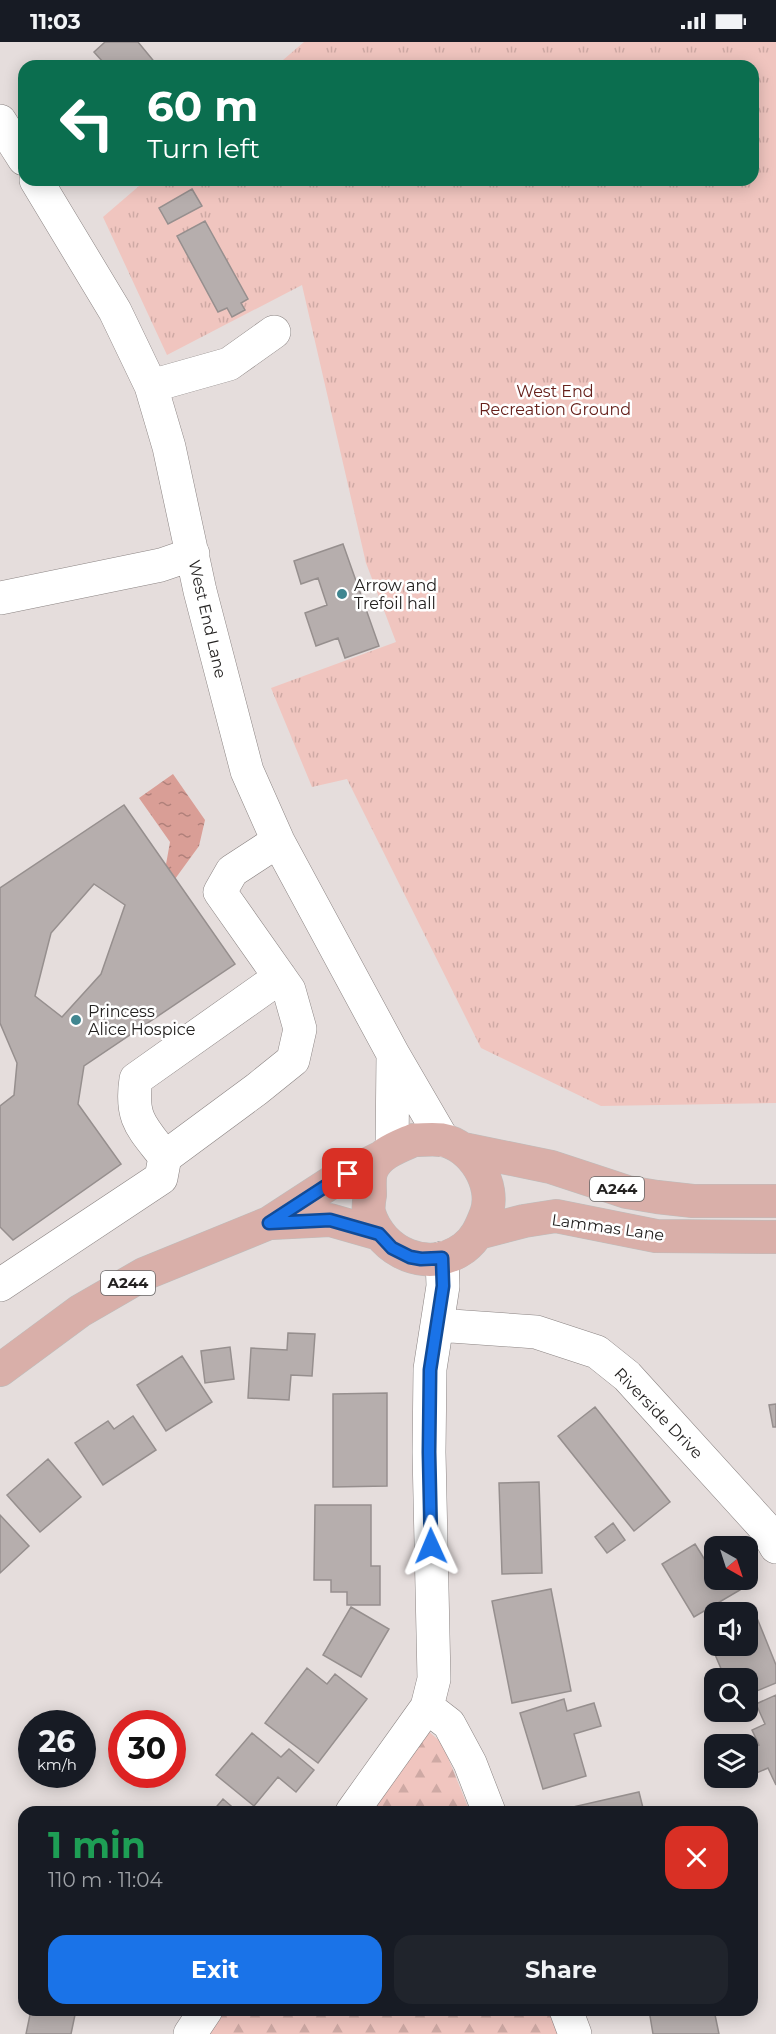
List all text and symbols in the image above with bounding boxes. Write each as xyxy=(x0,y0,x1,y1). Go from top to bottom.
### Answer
text: 11:03 xyxy=(30,8,81,35)
text: 60 m xyxy=(147,80,258,132)
icon: left xyxy=(48,84,126,162)
text: Turn left xyxy=(147,132,260,165)
park label: West End Recreation Ground xyxy=(479,382,631,419)
street label: West End Lane xyxy=(185,558,230,680)
place label: Arrow and Trefoil hall xyxy=(354,576,437,613)
marker: Arrow and Trefoil hall xyxy=(335,587,349,601)
place label: Princess Alice Hospice xyxy=(88,1002,195,1039)
marker: Princess Alice Hospice xyxy=(69,1013,83,1027)
pin xyxy=(322,1148,373,1199)
icon: arrive xyxy=(331,1157,364,1190)
road number: A244 xyxy=(590,1177,644,1201)
street label: Lammas Lane xyxy=(550,1210,666,1245)
road number: A244 xyxy=(101,1271,155,1295)
street label: Riverside Drive xyxy=(610,1364,707,1463)
position arrow xyxy=(399,1514,463,1578)
north arrow xyxy=(704,1536,758,1590)
map controls xyxy=(704,1536,758,1788)
button: sound xyxy=(704,1602,758,1656)
button: search xyxy=(704,1668,758,1722)
speed limit sign: 30 xyxy=(108,1710,186,1788)
text: 26 xyxy=(39,1723,75,1760)
button: layers xyxy=(704,1734,758,1788)
text: km/h xyxy=(37,1755,77,1774)
text: 1 min xyxy=(48,1823,146,1867)
button: close xyxy=(665,1826,728,1889)
text: 110 m · 11:04 xyxy=(48,1868,163,1892)
button: Exit xyxy=(48,1935,382,2004)
button: Share xyxy=(394,1935,728,2004)

